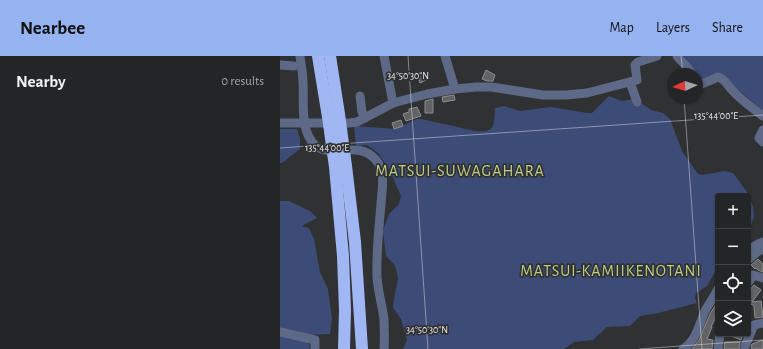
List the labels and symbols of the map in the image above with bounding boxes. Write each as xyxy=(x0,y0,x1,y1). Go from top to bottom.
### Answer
north arrow xyxy=(667,68,703,104)
text: 34°50'30"N xyxy=(387,71,429,81)
text: 135°44'00"E xyxy=(694,111,738,121)
text: 135°44'00"E xyxy=(305,143,349,153)
district label: MATSUI-SUWAGAHARA xyxy=(375,163,545,179)
district label: MATSUI-KAMIIKENOTANI xyxy=(520,263,702,279)
text: 34°50'30"N xyxy=(406,325,448,335)

